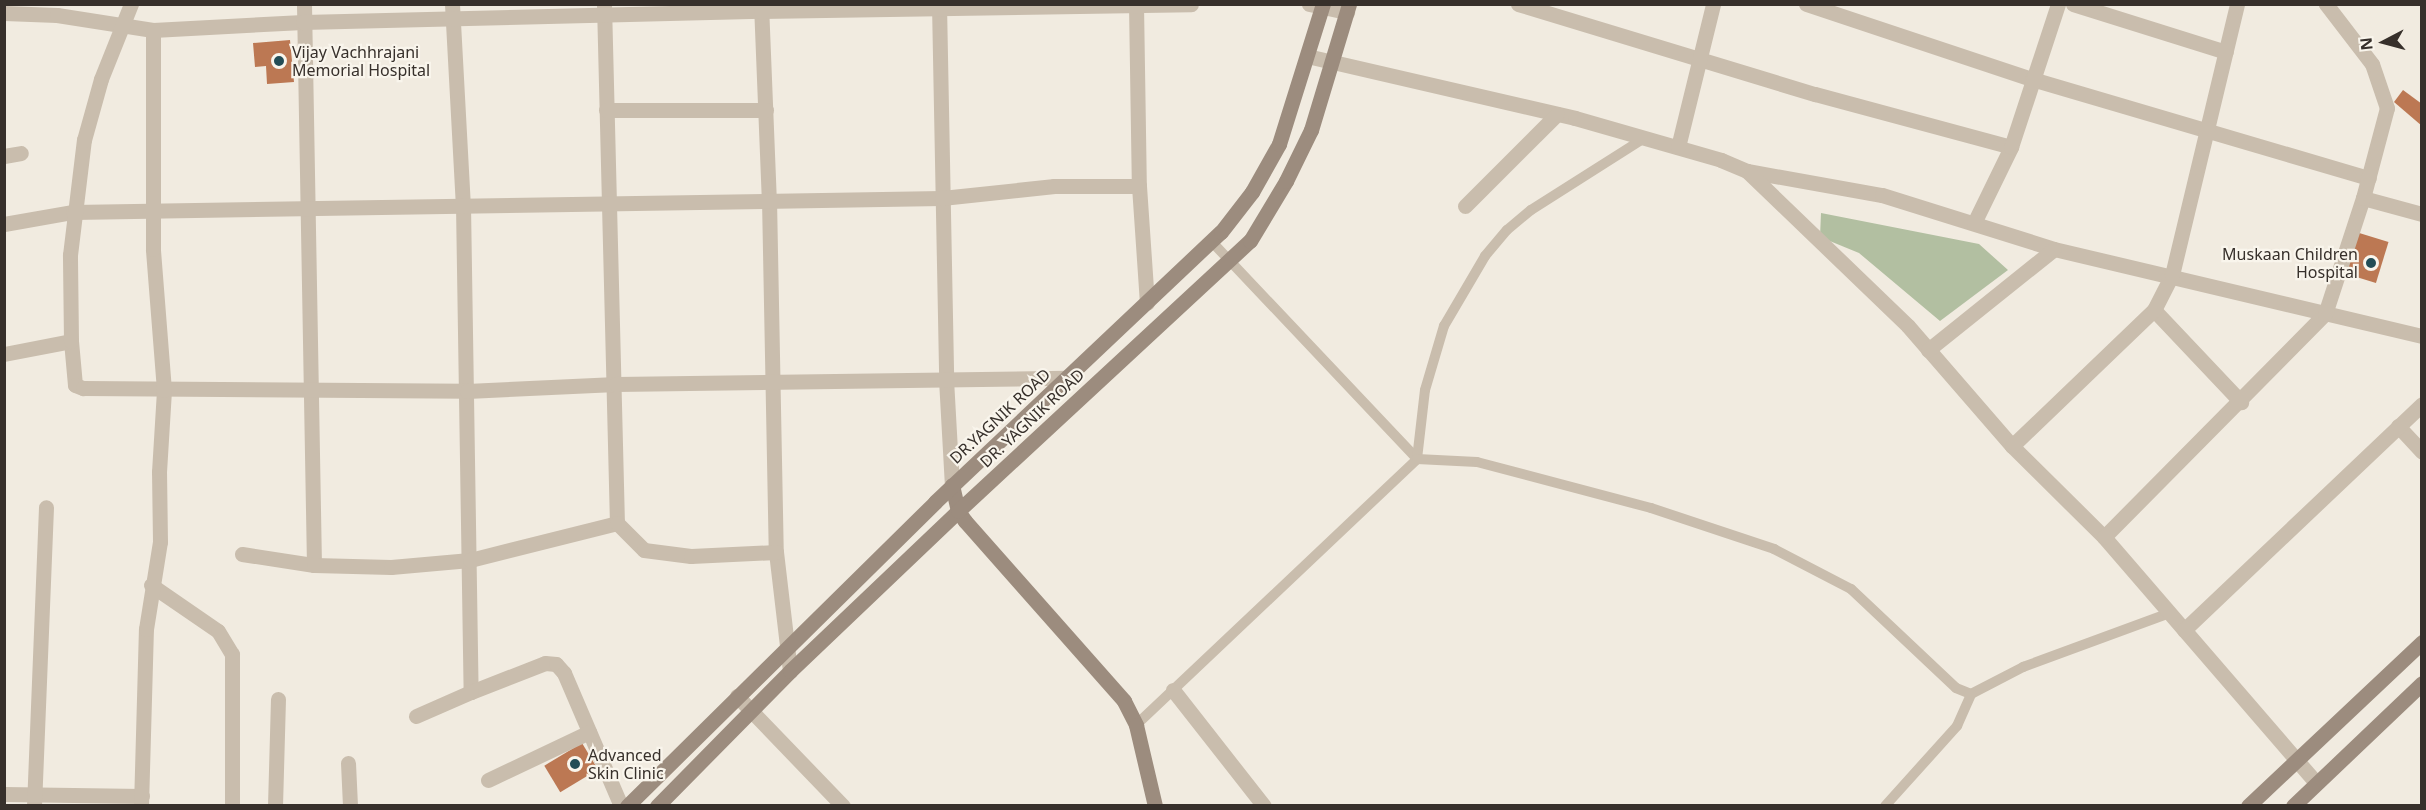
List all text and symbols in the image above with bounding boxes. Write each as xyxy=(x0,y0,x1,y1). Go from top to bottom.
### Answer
north arrow xyxy=(2354,12,2414,72)
text: N xyxy=(2354,36,2378,52)
place label: Vijay Vachhrajani Memorial Hospital xyxy=(292,42,430,80)
marker: Vijay Vachhrajani Memorial Hospital xyxy=(270,52,288,70)
place label: Muskaan Children Hospital xyxy=(2222,244,2358,282)
marker: Muskaan Children Hospital xyxy=(2362,254,2380,272)
street label: DR.YAGNIK ROAD xyxy=(946,365,1054,467)
street label: DR. YAGNIK ROAD xyxy=(976,365,1088,471)
place label: Advanced Skin Clinic xyxy=(588,745,664,783)
marker: Advanced Skin Clinic xyxy=(566,755,584,773)

